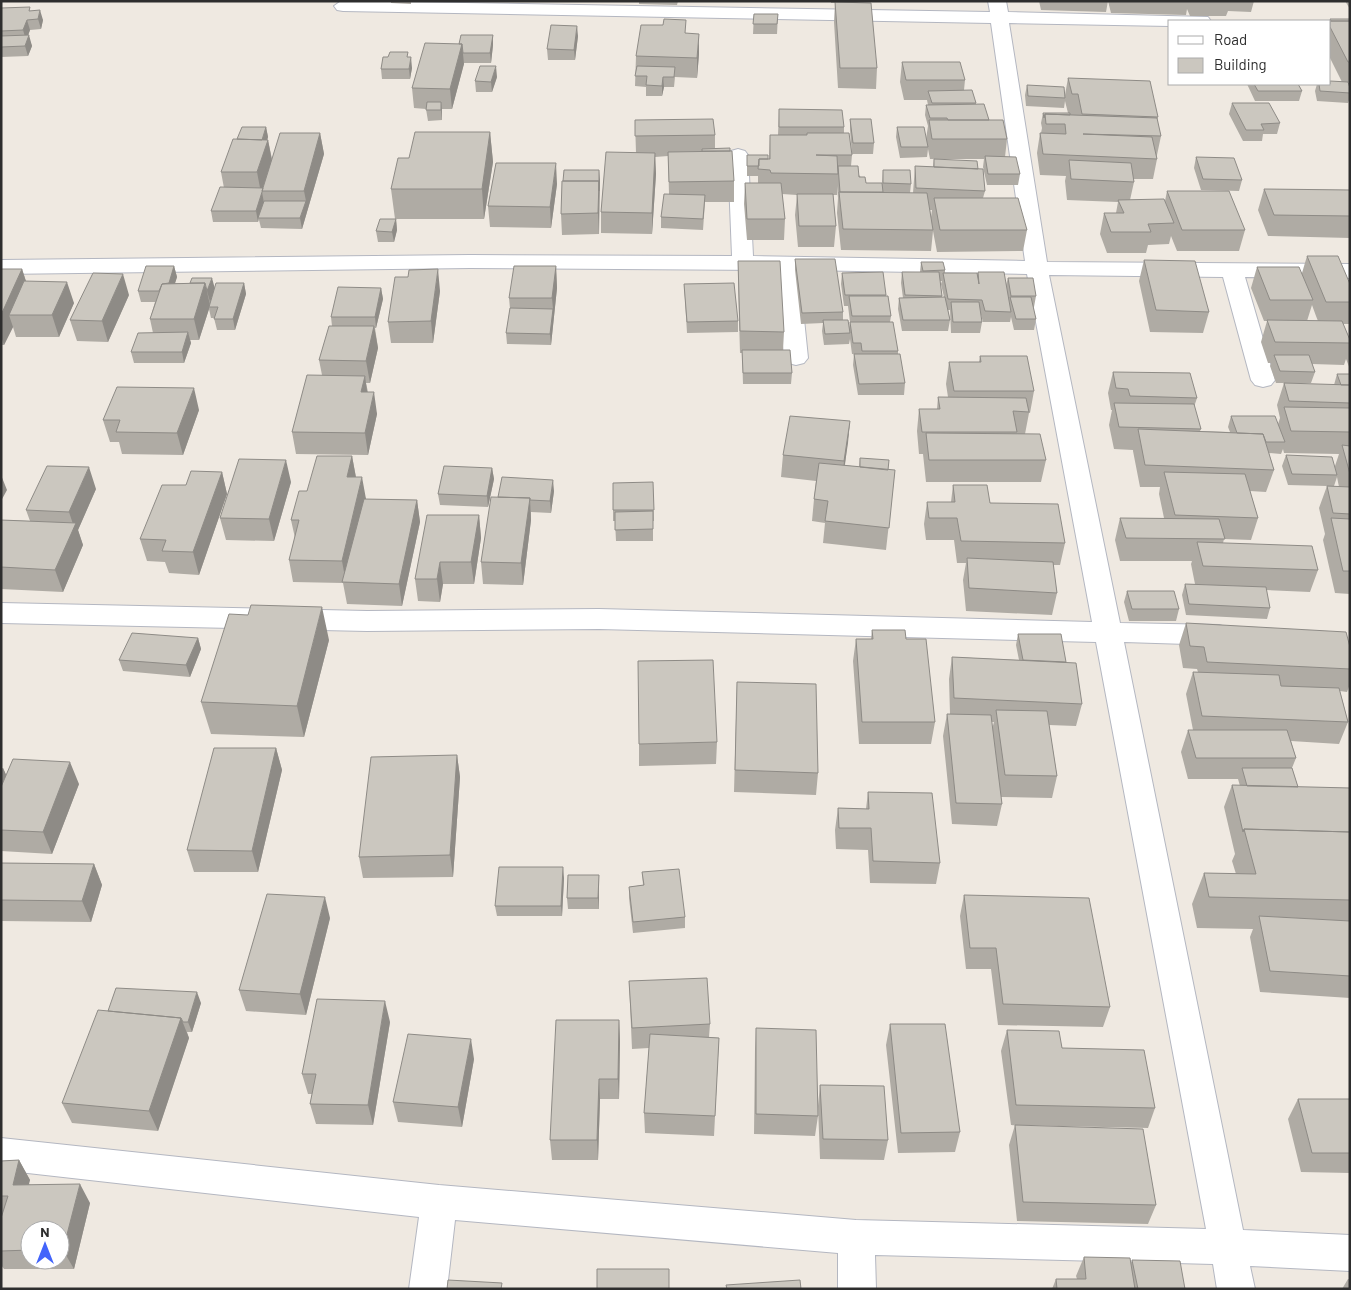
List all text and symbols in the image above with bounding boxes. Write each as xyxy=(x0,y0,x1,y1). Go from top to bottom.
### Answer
legend xyxy=(1168,20,1331,85)
text: Road xyxy=(1214,30,1247,48)
text: Building xyxy=(1214,55,1267,73)
north arrow xyxy=(20,1220,70,1270)
text: N xyxy=(40,1223,50,1240)

